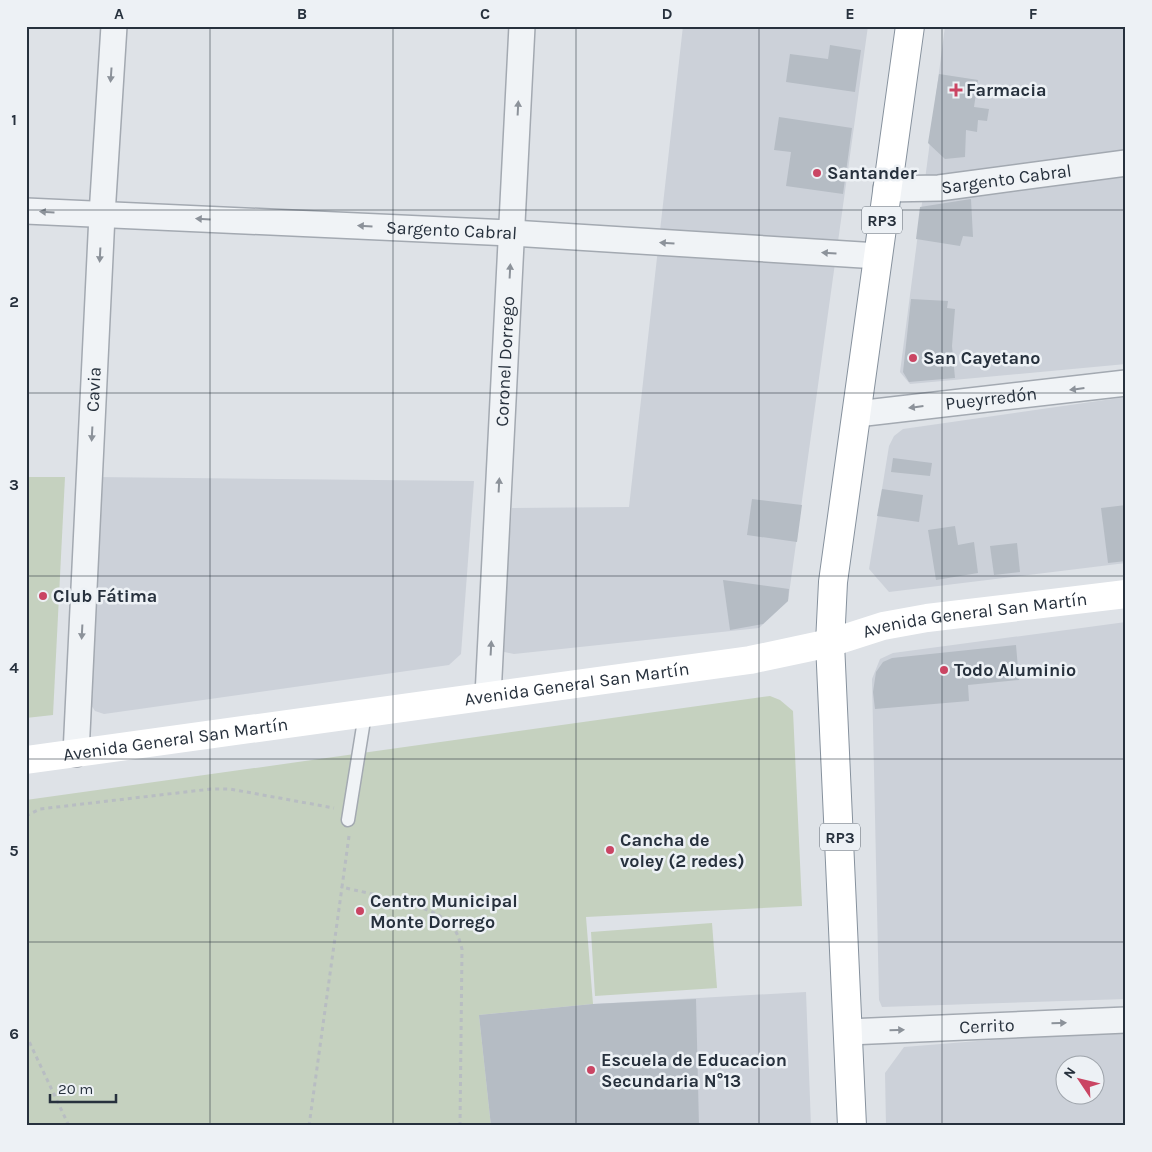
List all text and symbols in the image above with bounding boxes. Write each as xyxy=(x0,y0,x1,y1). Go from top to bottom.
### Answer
text: A xyxy=(114,4,124,23)
text: B xyxy=(297,4,307,23)
text: C xyxy=(480,4,490,23)
text: D xyxy=(662,4,673,23)
text: E xyxy=(845,4,855,23)
text: F xyxy=(1029,4,1038,23)
one-way arrow xyxy=(107,67,115,83)
place label: Farmacia xyxy=(966,79,1047,101)
marker: Farmacia xyxy=(950,84,962,96)
one-way arrow xyxy=(514,100,522,116)
text: 1 xyxy=(11,110,17,129)
street label: Sargento Cabral xyxy=(940,159,1073,199)
place label: Santander xyxy=(827,162,917,184)
marker: Santander xyxy=(811,167,823,179)
road number: RP3 xyxy=(862,206,902,234)
one-way arrow xyxy=(38,207,54,215)
one-way arrow xyxy=(195,215,211,223)
street label: Sargento Cabral xyxy=(385,216,518,244)
one-way arrow xyxy=(357,222,373,230)
one-way arrow xyxy=(659,238,675,246)
one-way arrow xyxy=(96,247,104,263)
one-way arrow xyxy=(821,248,837,256)
one-way arrow xyxy=(506,262,514,278)
text: 2 xyxy=(9,292,19,311)
street label: Coronel Dorrego xyxy=(491,296,519,427)
place label: San Cayetano xyxy=(923,347,1040,369)
marker: San Cayetano xyxy=(907,352,919,364)
street label: Cavia xyxy=(82,366,106,413)
street label: Pueyrredón xyxy=(944,382,1038,415)
one-way arrow xyxy=(1069,385,1085,393)
one-way arrow xyxy=(908,403,924,411)
one-way arrow xyxy=(87,427,95,443)
text: 3 xyxy=(9,475,19,494)
one-way arrow xyxy=(495,477,503,493)
place label: Club Fátima xyxy=(53,585,157,607)
street label: Avenida General San Martín xyxy=(860,588,1089,643)
marker: Club Fátima xyxy=(37,590,49,602)
one-way arrow xyxy=(78,624,86,640)
one-way arrow xyxy=(487,639,495,655)
text: 4 xyxy=(9,658,19,677)
street label: Avenida General San Martín xyxy=(463,658,691,710)
place label: Todo Aluminio xyxy=(954,659,1076,681)
marker: Todo Aluminio xyxy=(938,664,950,676)
street label: Avenida General San Martín xyxy=(62,713,289,766)
road number: RP3 xyxy=(820,824,860,850)
place label: Cancha de voley (2 redes) xyxy=(620,829,745,872)
text: 5 xyxy=(9,841,19,860)
marker: Cancha de voley (2 redes) xyxy=(604,844,616,856)
place label: Centro Municipal Monte Dorrego xyxy=(370,890,518,933)
marker: Centro Municipal Monte Dorrego xyxy=(354,905,366,917)
street label: Cerrito xyxy=(959,1014,1015,1038)
one-way arrow xyxy=(1051,1019,1067,1027)
text: 6 xyxy=(9,1024,19,1043)
one-way arrow xyxy=(889,1026,905,1034)
place label: Escuela de Educacion Secundaria N°13 xyxy=(601,1049,787,1092)
north arrow xyxy=(1054,1054,1104,1104)
marker: Escuela de Educacion Secundaria N°13 xyxy=(585,1064,597,1076)
text: N xyxy=(1060,1064,1080,1082)
scale bar xyxy=(50,1072,116,1104)
text: 20 m xyxy=(58,1080,93,1098)

